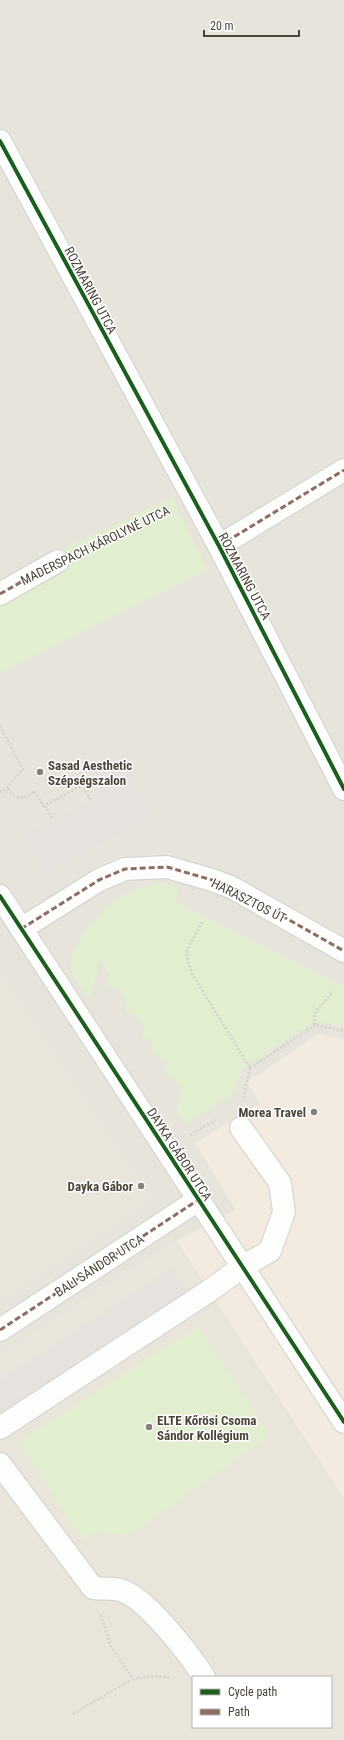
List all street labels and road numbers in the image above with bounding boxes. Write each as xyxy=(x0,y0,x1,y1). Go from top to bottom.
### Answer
street label: ROZMARING UTCA xyxy=(61,244,120,337)
street label: MADERSPACH KÁROLYNÉ UTCA xyxy=(18,503,173,588)
street label: ROZMARING UTCA xyxy=(215,530,274,623)
street label: HARASZTOS ÚT xyxy=(209,875,289,926)
street label: DAYKA GÁBOR UTCA xyxy=(144,1105,215,1204)
street label: BALI SÁNDOR UTCA xyxy=(52,1231,147,1300)

